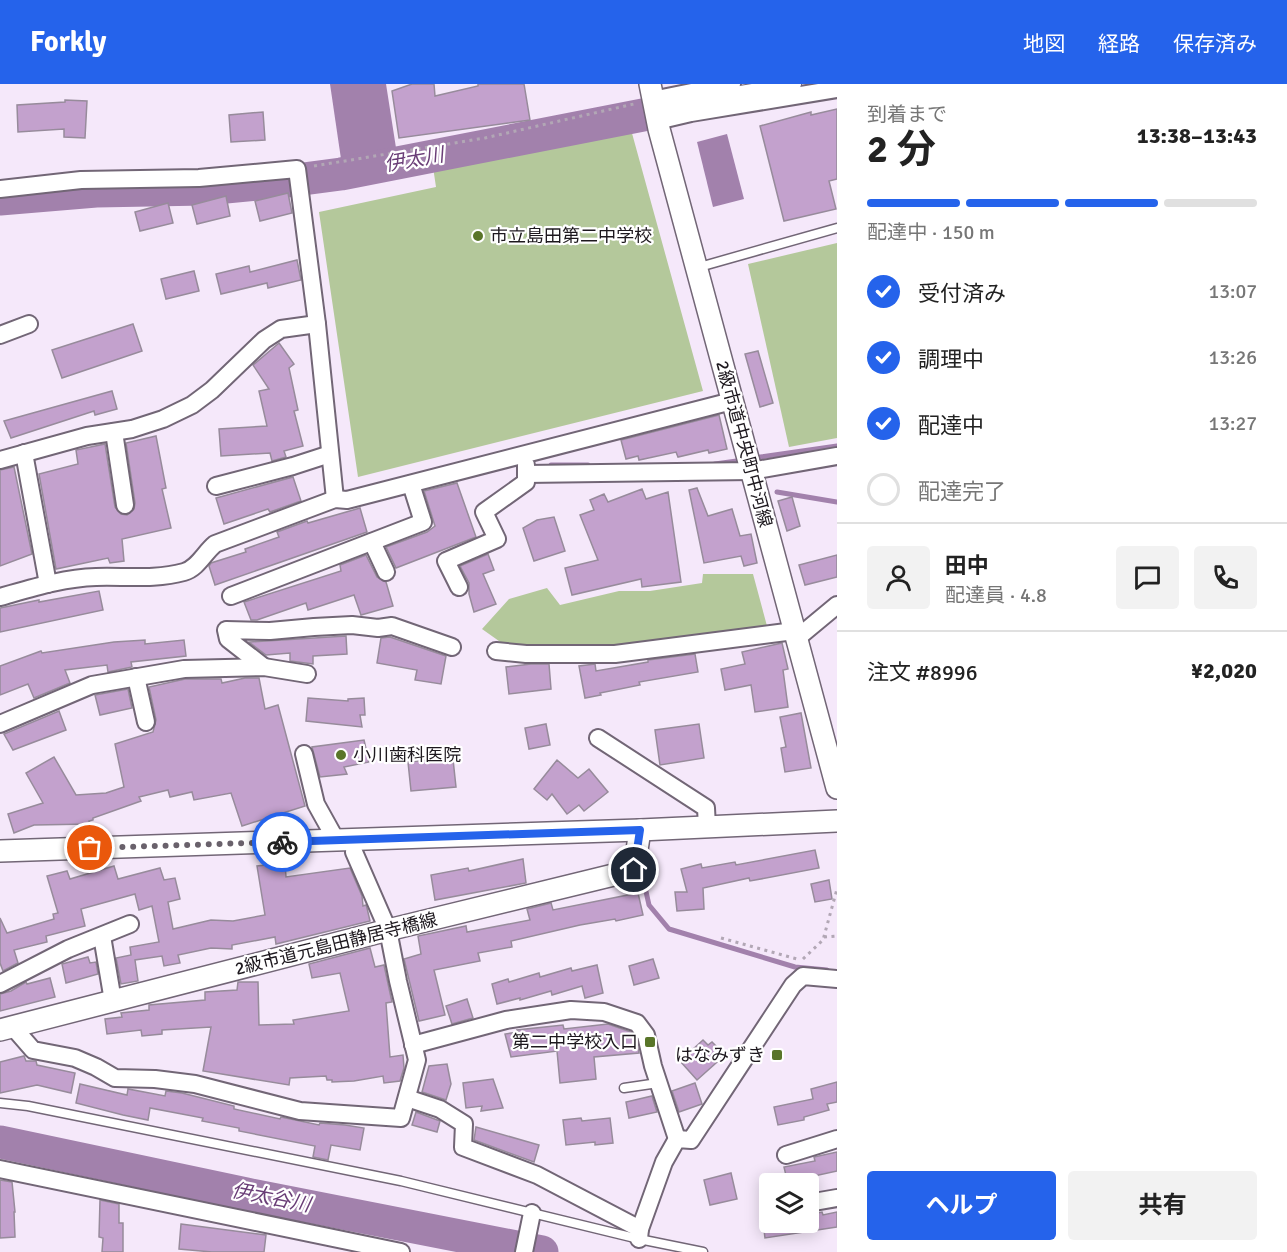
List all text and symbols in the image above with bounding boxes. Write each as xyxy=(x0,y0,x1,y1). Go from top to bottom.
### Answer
text: Forkly xyxy=(30,25,106,59)
text: 地図 xyxy=(1023,31,1065,57)
text: 経路 xyxy=(1098,31,1140,57)
text: 保存済み xyxy=(1173,31,1257,57)
text: 到着まで xyxy=(867,102,947,127)
text: 13:38–13:43 xyxy=(1137,122,1257,149)
text: 2 分 xyxy=(867,125,936,173)
water label: 伊太川 xyxy=(382,142,448,177)
text: 配達中 · 150 m xyxy=(867,220,995,245)
place label: 市立島田第二中学校 xyxy=(490,225,652,247)
marker: 市立島田第二中学校 xyxy=(471,229,485,243)
icon: check xyxy=(867,275,900,308)
text: 13:07 xyxy=(1208,279,1257,304)
text: 受付済み xyxy=(918,280,1006,307)
icon: check xyxy=(867,341,900,374)
text: 13:26 xyxy=(1208,345,1257,370)
text: 調理中 xyxy=(918,346,984,373)
street label: 2級市道中央町中河線 xyxy=(711,358,777,530)
icon: check xyxy=(867,407,900,440)
text: 13:27 xyxy=(1208,411,1257,436)
text: 配達中 xyxy=(918,412,984,439)
text: 配達完了 xyxy=(918,478,1006,505)
button: person xyxy=(867,546,930,609)
button: chat xyxy=(1116,546,1179,609)
button: phone xyxy=(1194,546,1257,609)
text: 田中 xyxy=(945,552,989,579)
text: 配達員 · 4.8 xyxy=(945,583,1047,608)
text: ¥2,020 xyxy=(1191,657,1257,684)
text: 注文 #8996 xyxy=(867,659,978,686)
place label: 小川歯科医院 xyxy=(353,744,461,766)
marker: 小川歯科医院 xyxy=(334,748,348,762)
courier xyxy=(252,812,312,872)
pin xyxy=(64,822,115,873)
icon: bike xyxy=(266,826,299,859)
icon: bag xyxy=(73,831,106,864)
pin xyxy=(608,844,659,895)
icon: home xyxy=(617,853,650,886)
street label: 2級市道元島田静居寺橋線 xyxy=(233,908,439,980)
place label: 第二中学校入口 xyxy=(512,1031,638,1053)
marker: 第二中学校入口 xyxy=(643,1035,657,1049)
place label: はなみずき xyxy=(675,1044,765,1066)
marker: はなみずき xyxy=(770,1048,784,1062)
button: ヘルプ xyxy=(867,1171,1056,1240)
button: 共有 xyxy=(1068,1171,1257,1240)
map controls xyxy=(759,1173,819,1233)
button: layers xyxy=(759,1173,819,1233)
water label: 伊太谷川 xyxy=(229,1178,315,1218)

